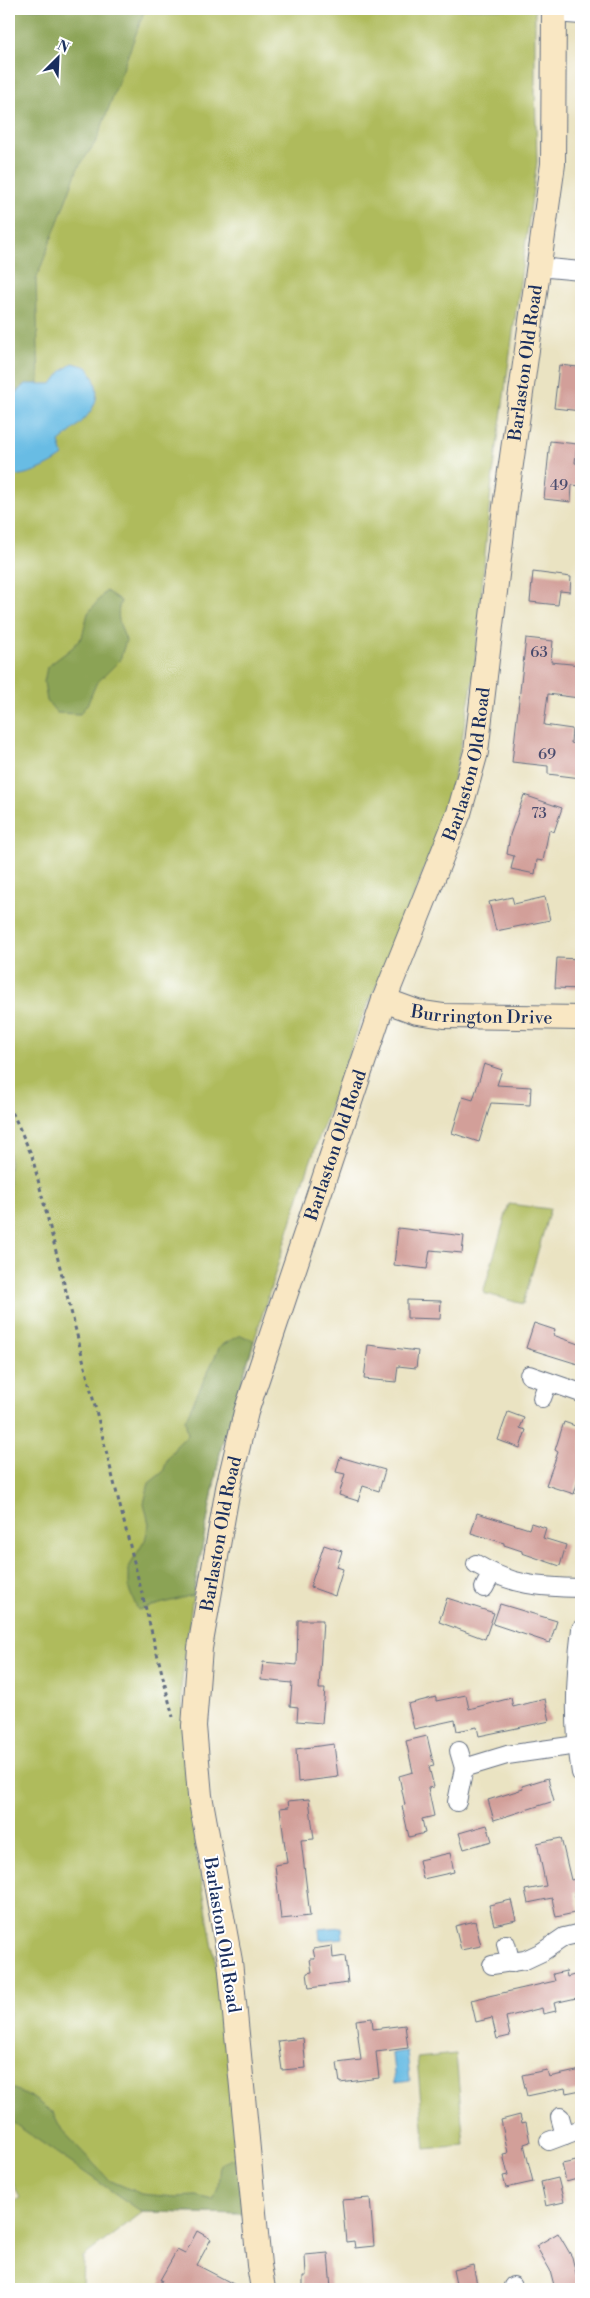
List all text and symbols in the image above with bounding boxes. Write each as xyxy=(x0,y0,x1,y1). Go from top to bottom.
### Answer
north arrow xyxy=(32,32,82,82)
text: N xyxy=(54,37,72,58)
street label: Barlaston Old Road xyxy=(503,282,548,443)
house number: 49 xyxy=(550,476,568,495)
house number: 63 xyxy=(530,643,548,662)
street label: Barlaston Old Road xyxy=(437,685,495,845)
house number: 69 xyxy=(538,745,556,764)
house number: 73 xyxy=(531,804,547,823)
street label: Burrington Drive xyxy=(408,1000,553,1029)
street label: Barlaston Old Road xyxy=(299,1066,372,1224)
street label: Barlaston Old Road xyxy=(195,1453,247,1614)
street label: Barlaston Old Road xyxy=(198,1854,246,2015)

